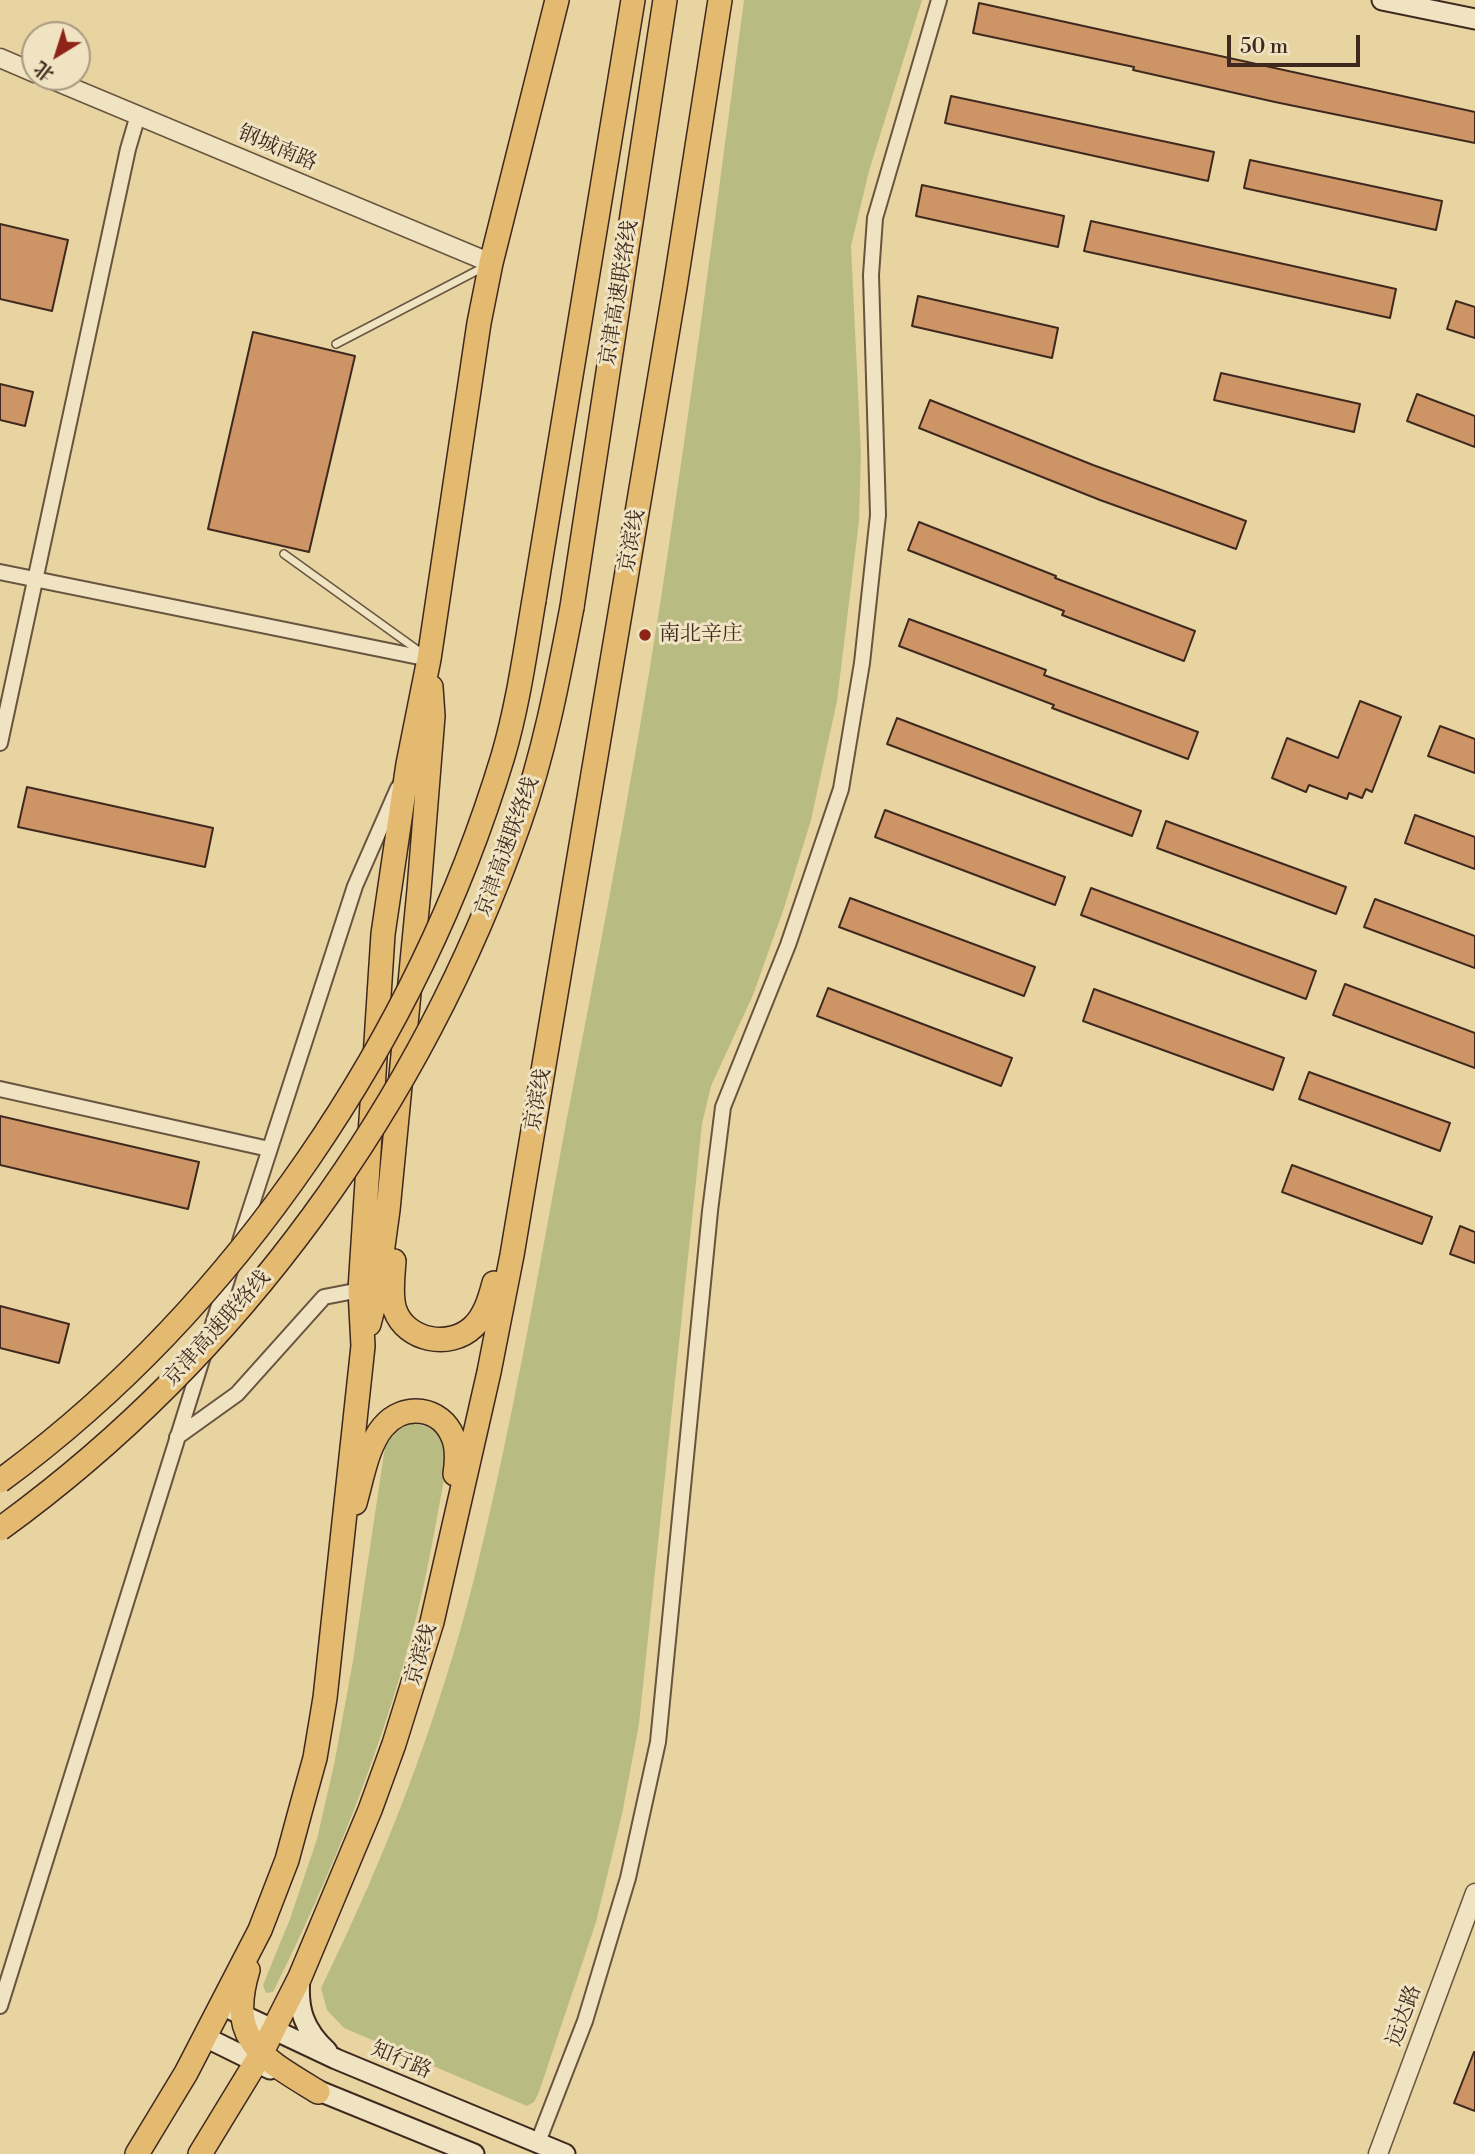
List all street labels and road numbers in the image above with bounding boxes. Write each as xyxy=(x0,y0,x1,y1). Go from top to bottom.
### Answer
street label: 钢城南路 xyxy=(233,121,321,177)
street label: 京津高速联络线 xyxy=(596,218,644,368)
street label: 京滨线 xyxy=(615,508,651,574)
street label: 京津高速联络线 xyxy=(471,774,545,920)
street label: 京滨线 xyxy=(521,1067,557,1133)
street label: 京津高速联络线 xyxy=(159,1266,277,1392)
street label: 京滨线 xyxy=(401,1621,443,1689)
street label: 远达路 xyxy=(1382,1982,1428,2050)
street label: 知行路 xyxy=(367,2037,435,2085)

